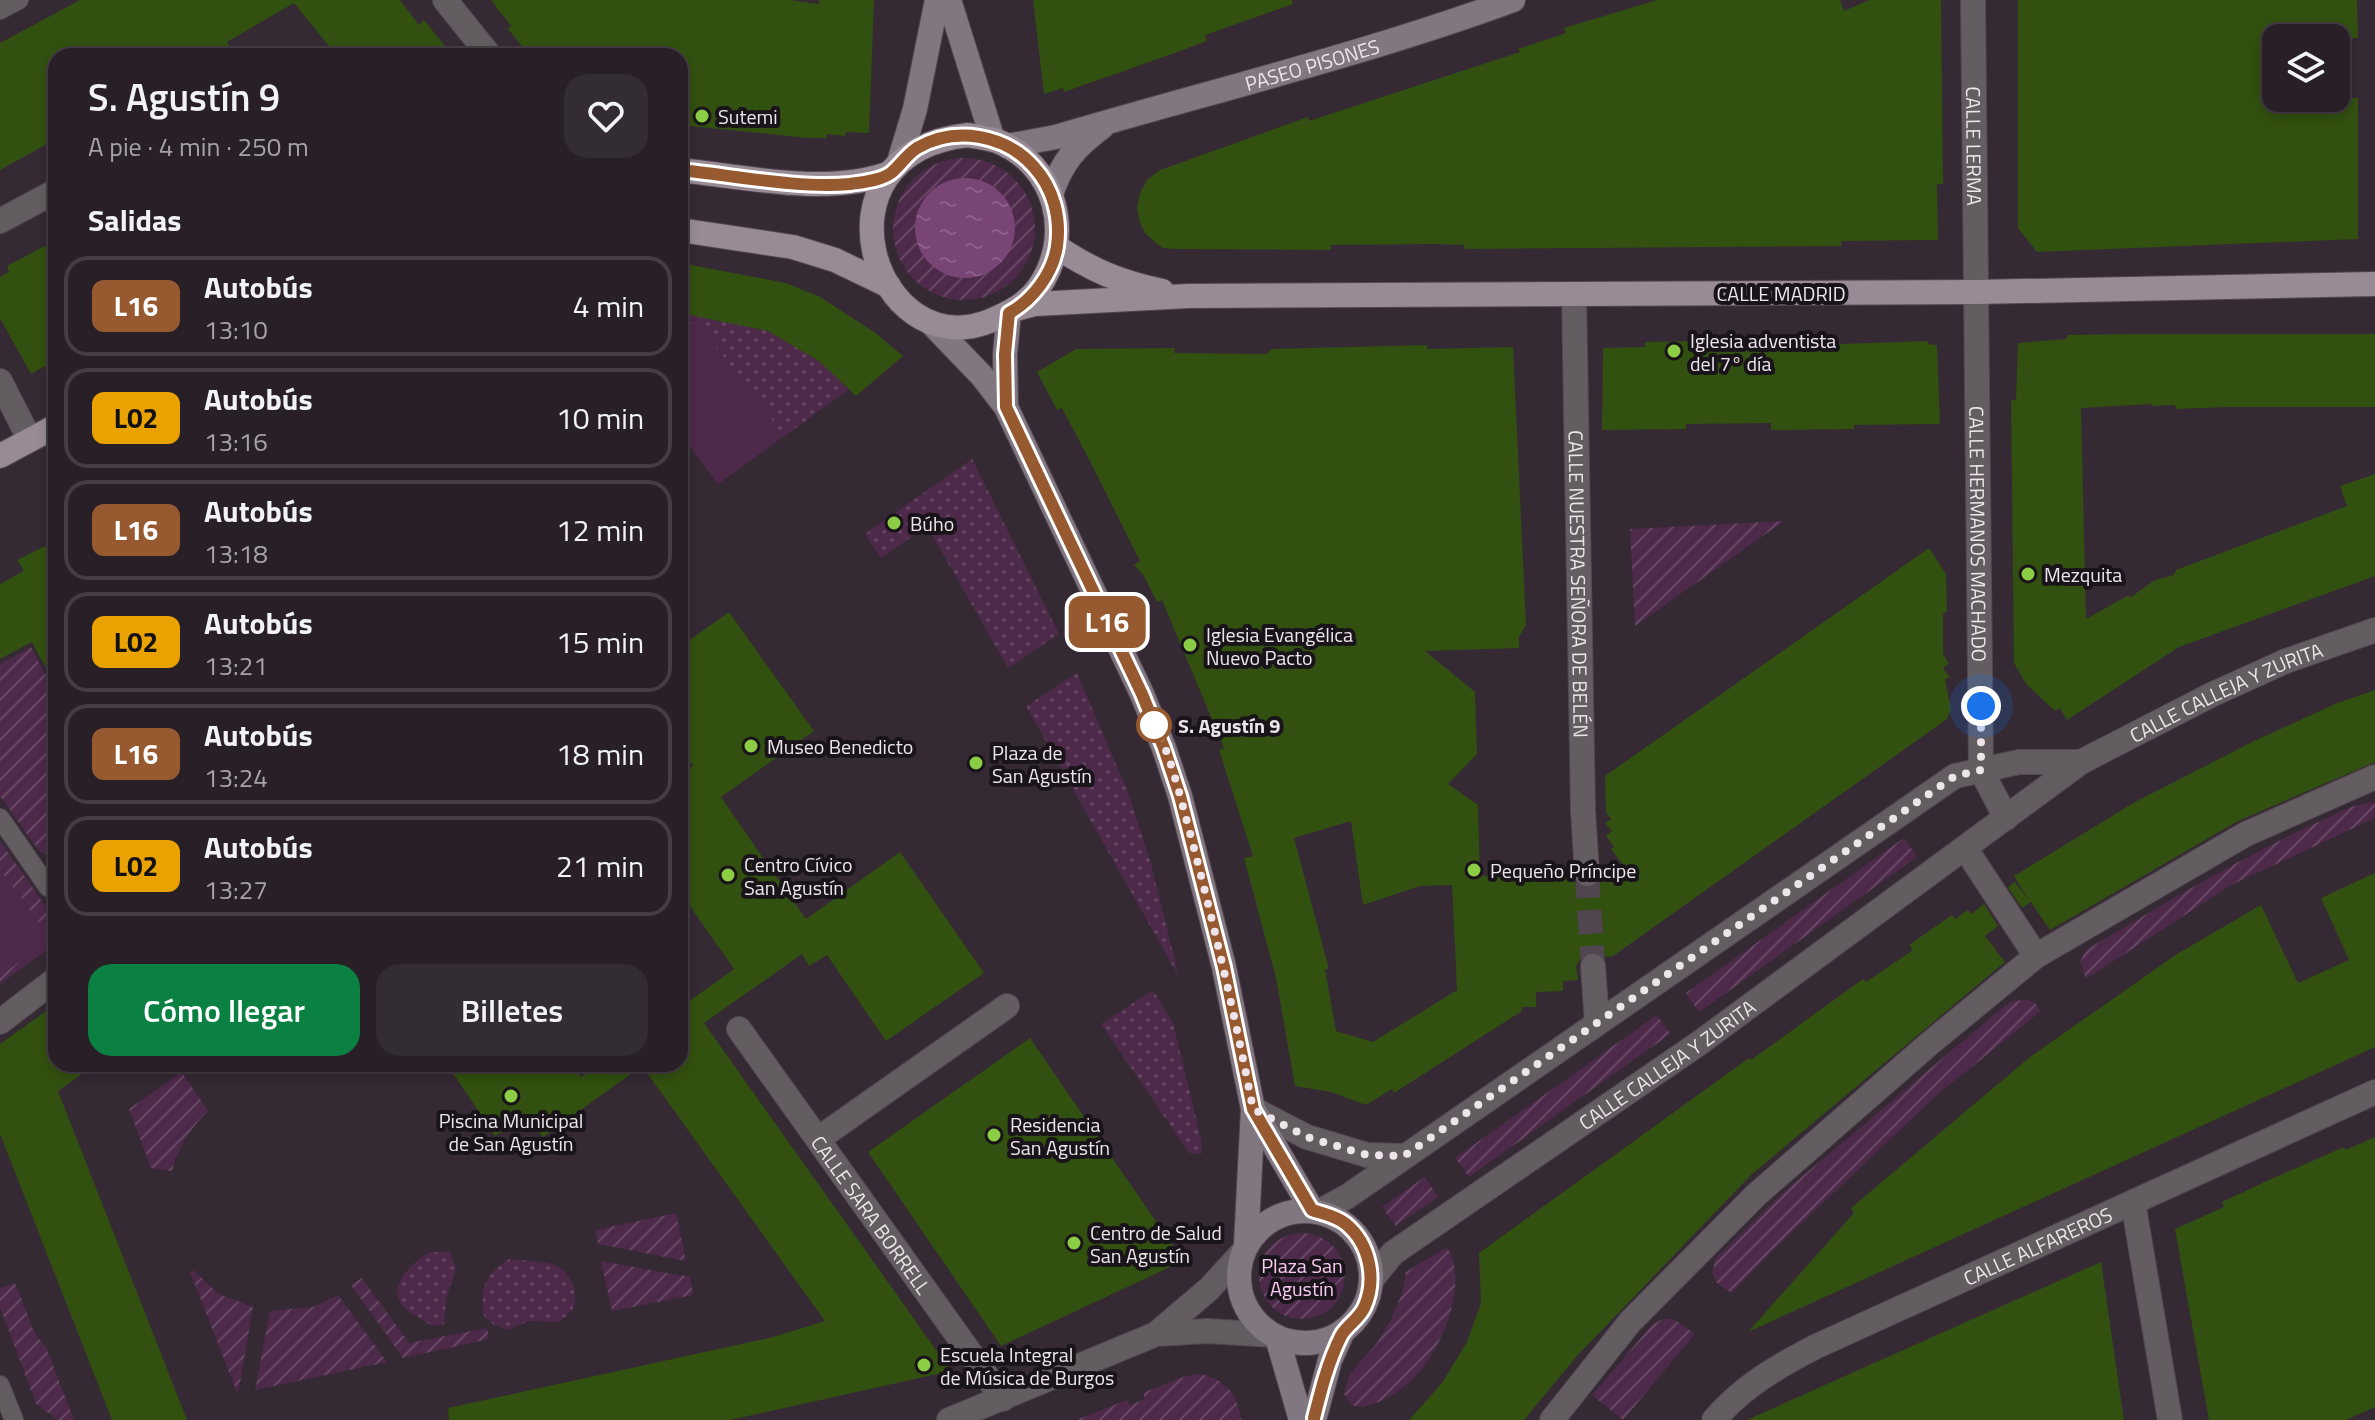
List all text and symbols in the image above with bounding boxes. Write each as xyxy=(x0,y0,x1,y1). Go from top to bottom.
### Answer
map controls xyxy=(2262,24,2350,112)
button: layers xyxy=(2262,24,2350,112)
street label: PASEO PISONES xyxy=(1241,30,1383,98)
text: S. Agustín 9 xyxy=(88,68,280,126)
button: heart xyxy=(564,74,648,158)
street label: CALLE LERMA xyxy=(1958,86,1991,206)
place label: Sutemi xyxy=(718,101,778,132)
marker: Sutemi xyxy=(693,107,711,125)
text: A pie · 4 min · 250 m xyxy=(88,127,309,166)
text: Salidas xyxy=(88,197,181,243)
text: Autobús xyxy=(204,264,313,310)
street label: CALLE MADRID xyxy=(1716,278,1846,309)
text: 4 min xyxy=(573,283,644,329)
text: L16 xyxy=(114,284,158,327)
text: 13:10 xyxy=(204,310,268,349)
place label: Iglesia adventista del 7° día xyxy=(1690,325,1836,379)
marker: Iglesia adventista del 7° día xyxy=(1665,342,1683,360)
text: Autobús xyxy=(204,376,313,422)
text: 10 min xyxy=(556,395,644,441)
text: L02 xyxy=(114,396,158,439)
street label: CALLE HERMANOS MACHADO xyxy=(1962,406,1995,662)
text: 13:16 xyxy=(204,422,268,461)
street label: CALLE NUESTRA SEÑORA DE BELÉN xyxy=(1561,430,1597,738)
text: Autobús xyxy=(204,488,313,534)
text: 12 min xyxy=(556,507,644,553)
text: L16 xyxy=(114,508,158,551)
place label: Búho xyxy=(910,508,954,539)
marker: Búho xyxy=(885,514,903,532)
text: 13:18 xyxy=(204,534,268,573)
place label: Mezquita xyxy=(2044,559,2122,590)
marker: Mezquita xyxy=(2019,565,2037,583)
line badge: L16 xyxy=(1061,596,1153,648)
text: Autobús xyxy=(204,600,313,646)
text: L16 xyxy=(1085,600,1129,643)
text: 15 min xyxy=(556,619,644,665)
place label: Iglesia Evangélica Nuevo Pacto xyxy=(1206,619,1353,673)
text: L02 xyxy=(114,620,158,663)
street label: CALLE CALLEJA Y ZURITA xyxy=(2124,634,2327,750)
marker: Iglesia Evangélica Nuevo Pacto xyxy=(1181,636,1199,654)
text: 13:21 xyxy=(204,646,268,685)
your location xyxy=(1961,686,2001,726)
marker: S. Agustín 9 xyxy=(1137,708,1171,742)
place label: S. Agustín 9 xyxy=(1178,710,1281,741)
text: Autobús xyxy=(204,712,313,758)
text: 18 min xyxy=(556,731,644,777)
place label: Museo Benedicto xyxy=(767,731,913,762)
text: L16 xyxy=(114,732,158,775)
marker: Museo Benedicto xyxy=(742,737,760,755)
place label: Plaza de San Agustín xyxy=(992,737,1092,791)
marker: Plaza de San Agustín xyxy=(967,754,985,772)
text: 13:24 xyxy=(204,758,268,797)
text: Autobús xyxy=(204,824,313,870)
text: 21 min xyxy=(556,843,644,889)
text: L02 xyxy=(114,844,158,887)
place label: Centro Cívico San Agustín xyxy=(744,849,853,903)
place label: Pequeño Príncipe xyxy=(1490,855,1636,886)
marker: Pequeño Príncipe xyxy=(1465,861,1483,879)
marker: Centro Cívico San Agustín xyxy=(719,866,737,884)
text: 13:27 xyxy=(204,870,268,909)
button: Cómo llegar xyxy=(88,964,360,1056)
button: Billetes xyxy=(376,964,648,1056)
street label: CALLE CALLEJA Y ZURITA xyxy=(1572,991,1762,1137)
marker: Piscina Municipal de San Agustín xyxy=(502,1087,520,1105)
place label: Piscina Municipal de San Agustín xyxy=(439,1105,583,1159)
place label: Residencia San Agustín xyxy=(1010,1109,1110,1163)
marker: Residencia San Agustín xyxy=(985,1126,1003,1144)
street label: CALLE SARA BORRELL xyxy=(804,1129,939,1301)
street label: CALLE ALFAREROS xyxy=(1958,1198,2117,1293)
place label: Centro de Salud San Agustín xyxy=(1090,1217,1222,1271)
marker: Centro de Salud San Agustín xyxy=(1065,1234,1083,1252)
park label: Plaza San Agustín xyxy=(1261,1250,1343,1304)
place label: Escuela Integral de Música de Burgos xyxy=(940,1339,1114,1393)
marker: Escuela Integral de Música de Burgos xyxy=(915,1356,933,1374)

